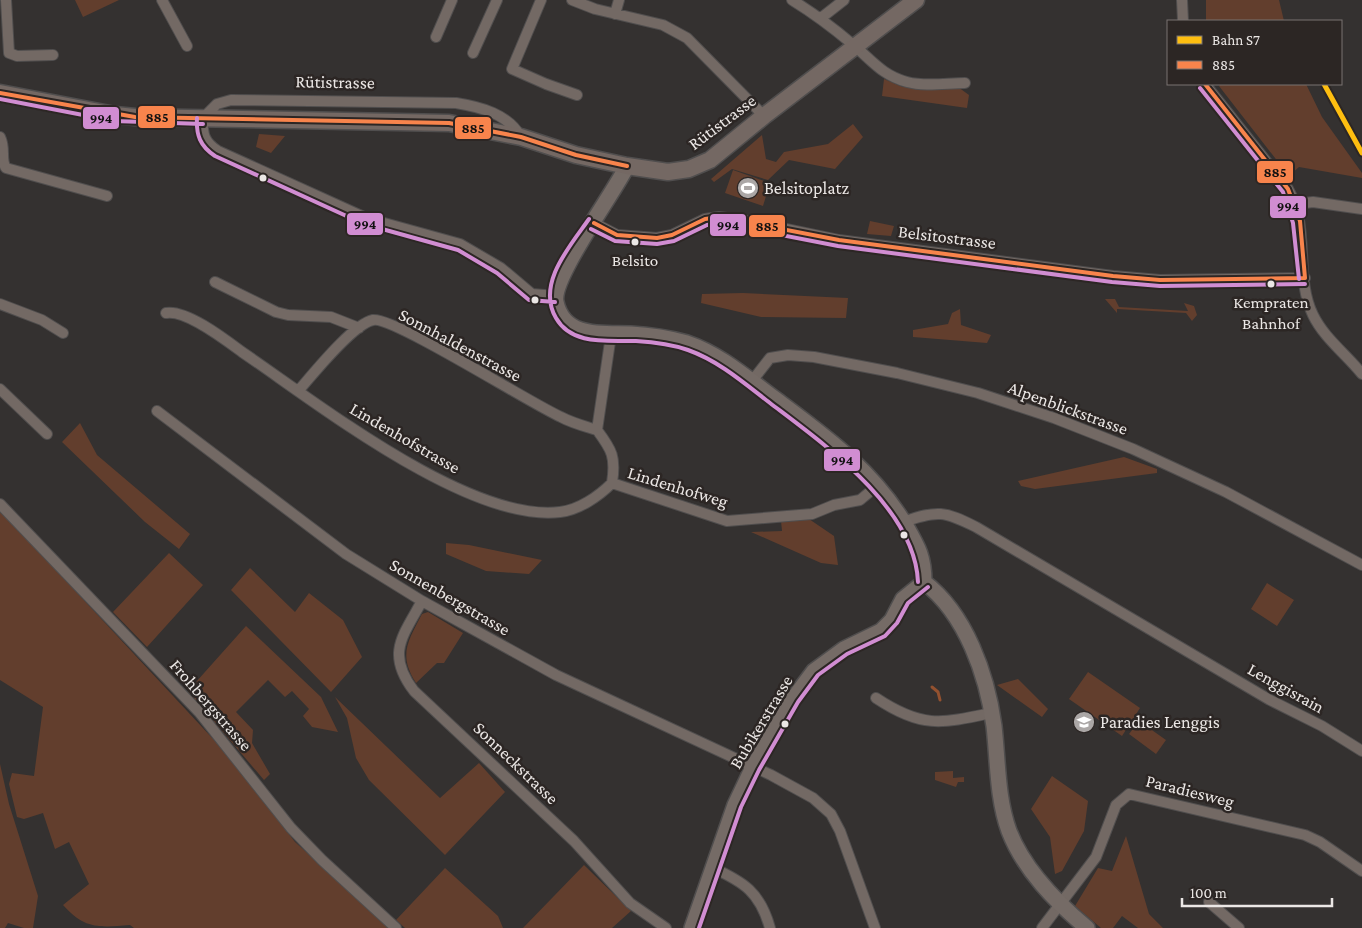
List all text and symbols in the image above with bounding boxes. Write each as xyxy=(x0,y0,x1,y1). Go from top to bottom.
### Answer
legend xyxy=(1167,20,1342,85)
text: Bahn S7 xyxy=(1212,32,1260,48)
text: 885 xyxy=(1212,57,1235,73)
street label: Rütistrasse xyxy=(295,71,375,93)
street label: Rütistrasse xyxy=(684,90,760,154)
line badge: 885 xyxy=(137,105,176,129)
line badge: 994 xyxy=(82,106,120,130)
text: 885 xyxy=(145,109,169,125)
text: 994 xyxy=(90,110,113,126)
line badge: 885 xyxy=(454,116,492,140)
text: 885 xyxy=(461,120,485,136)
line badge: 885 xyxy=(1256,160,1294,184)
text: 885 xyxy=(1263,164,1287,180)
unlabelled marker xyxy=(258,173,268,183)
sports icon: Belsitoplatz xyxy=(736,176,760,200)
place label: Belsitoplatz xyxy=(764,178,849,198)
line badge: 994 xyxy=(1269,195,1307,219)
text: 994 xyxy=(1277,198,1300,214)
line badge: 994 xyxy=(346,212,384,236)
line badge: 994 xyxy=(709,213,747,237)
line badge: 885 xyxy=(748,214,786,238)
text: 994 xyxy=(354,216,377,232)
text: 994 xyxy=(717,217,740,233)
text: 885 xyxy=(755,218,779,234)
street label: Belsitostrasse xyxy=(897,221,997,253)
marker: Belsito xyxy=(630,237,640,247)
place label: Belsito xyxy=(612,251,658,270)
marker: Kempraten Bahnhof xyxy=(1266,279,1276,289)
place label: Kempraten Bahnhof xyxy=(1233,293,1309,333)
unlabelled marker xyxy=(530,295,540,305)
street label: Sonnhaldenstrasse xyxy=(395,304,525,386)
street label: Alpenblickstrasse xyxy=(1005,377,1131,439)
street label: Lindenhofstrasse xyxy=(346,398,464,478)
line badge: 994 xyxy=(823,448,861,472)
text: 994 xyxy=(831,452,854,468)
street label: Lindenhofweg xyxy=(625,462,731,512)
unlabelled marker xyxy=(899,530,909,540)
street label: Sonnenbergstrasse xyxy=(386,554,514,640)
street label: Frohbergstrasse xyxy=(166,655,256,755)
street label: Lenggisrain xyxy=(1244,659,1328,717)
street label: Bubikerstrasse xyxy=(725,672,797,772)
school or university icon: Paradies Lenggis xyxy=(1072,710,1096,734)
place label: Paradies Lenggis xyxy=(1100,712,1220,732)
street label: Sonneckstrasse xyxy=(470,718,563,808)
unlabelled marker xyxy=(780,719,790,729)
street label: Paradiesweg xyxy=(1144,770,1236,812)
scale bar xyxy=(1182,876,1332,908)
text: 100 m xyxy=(1190,885,1227,901)

